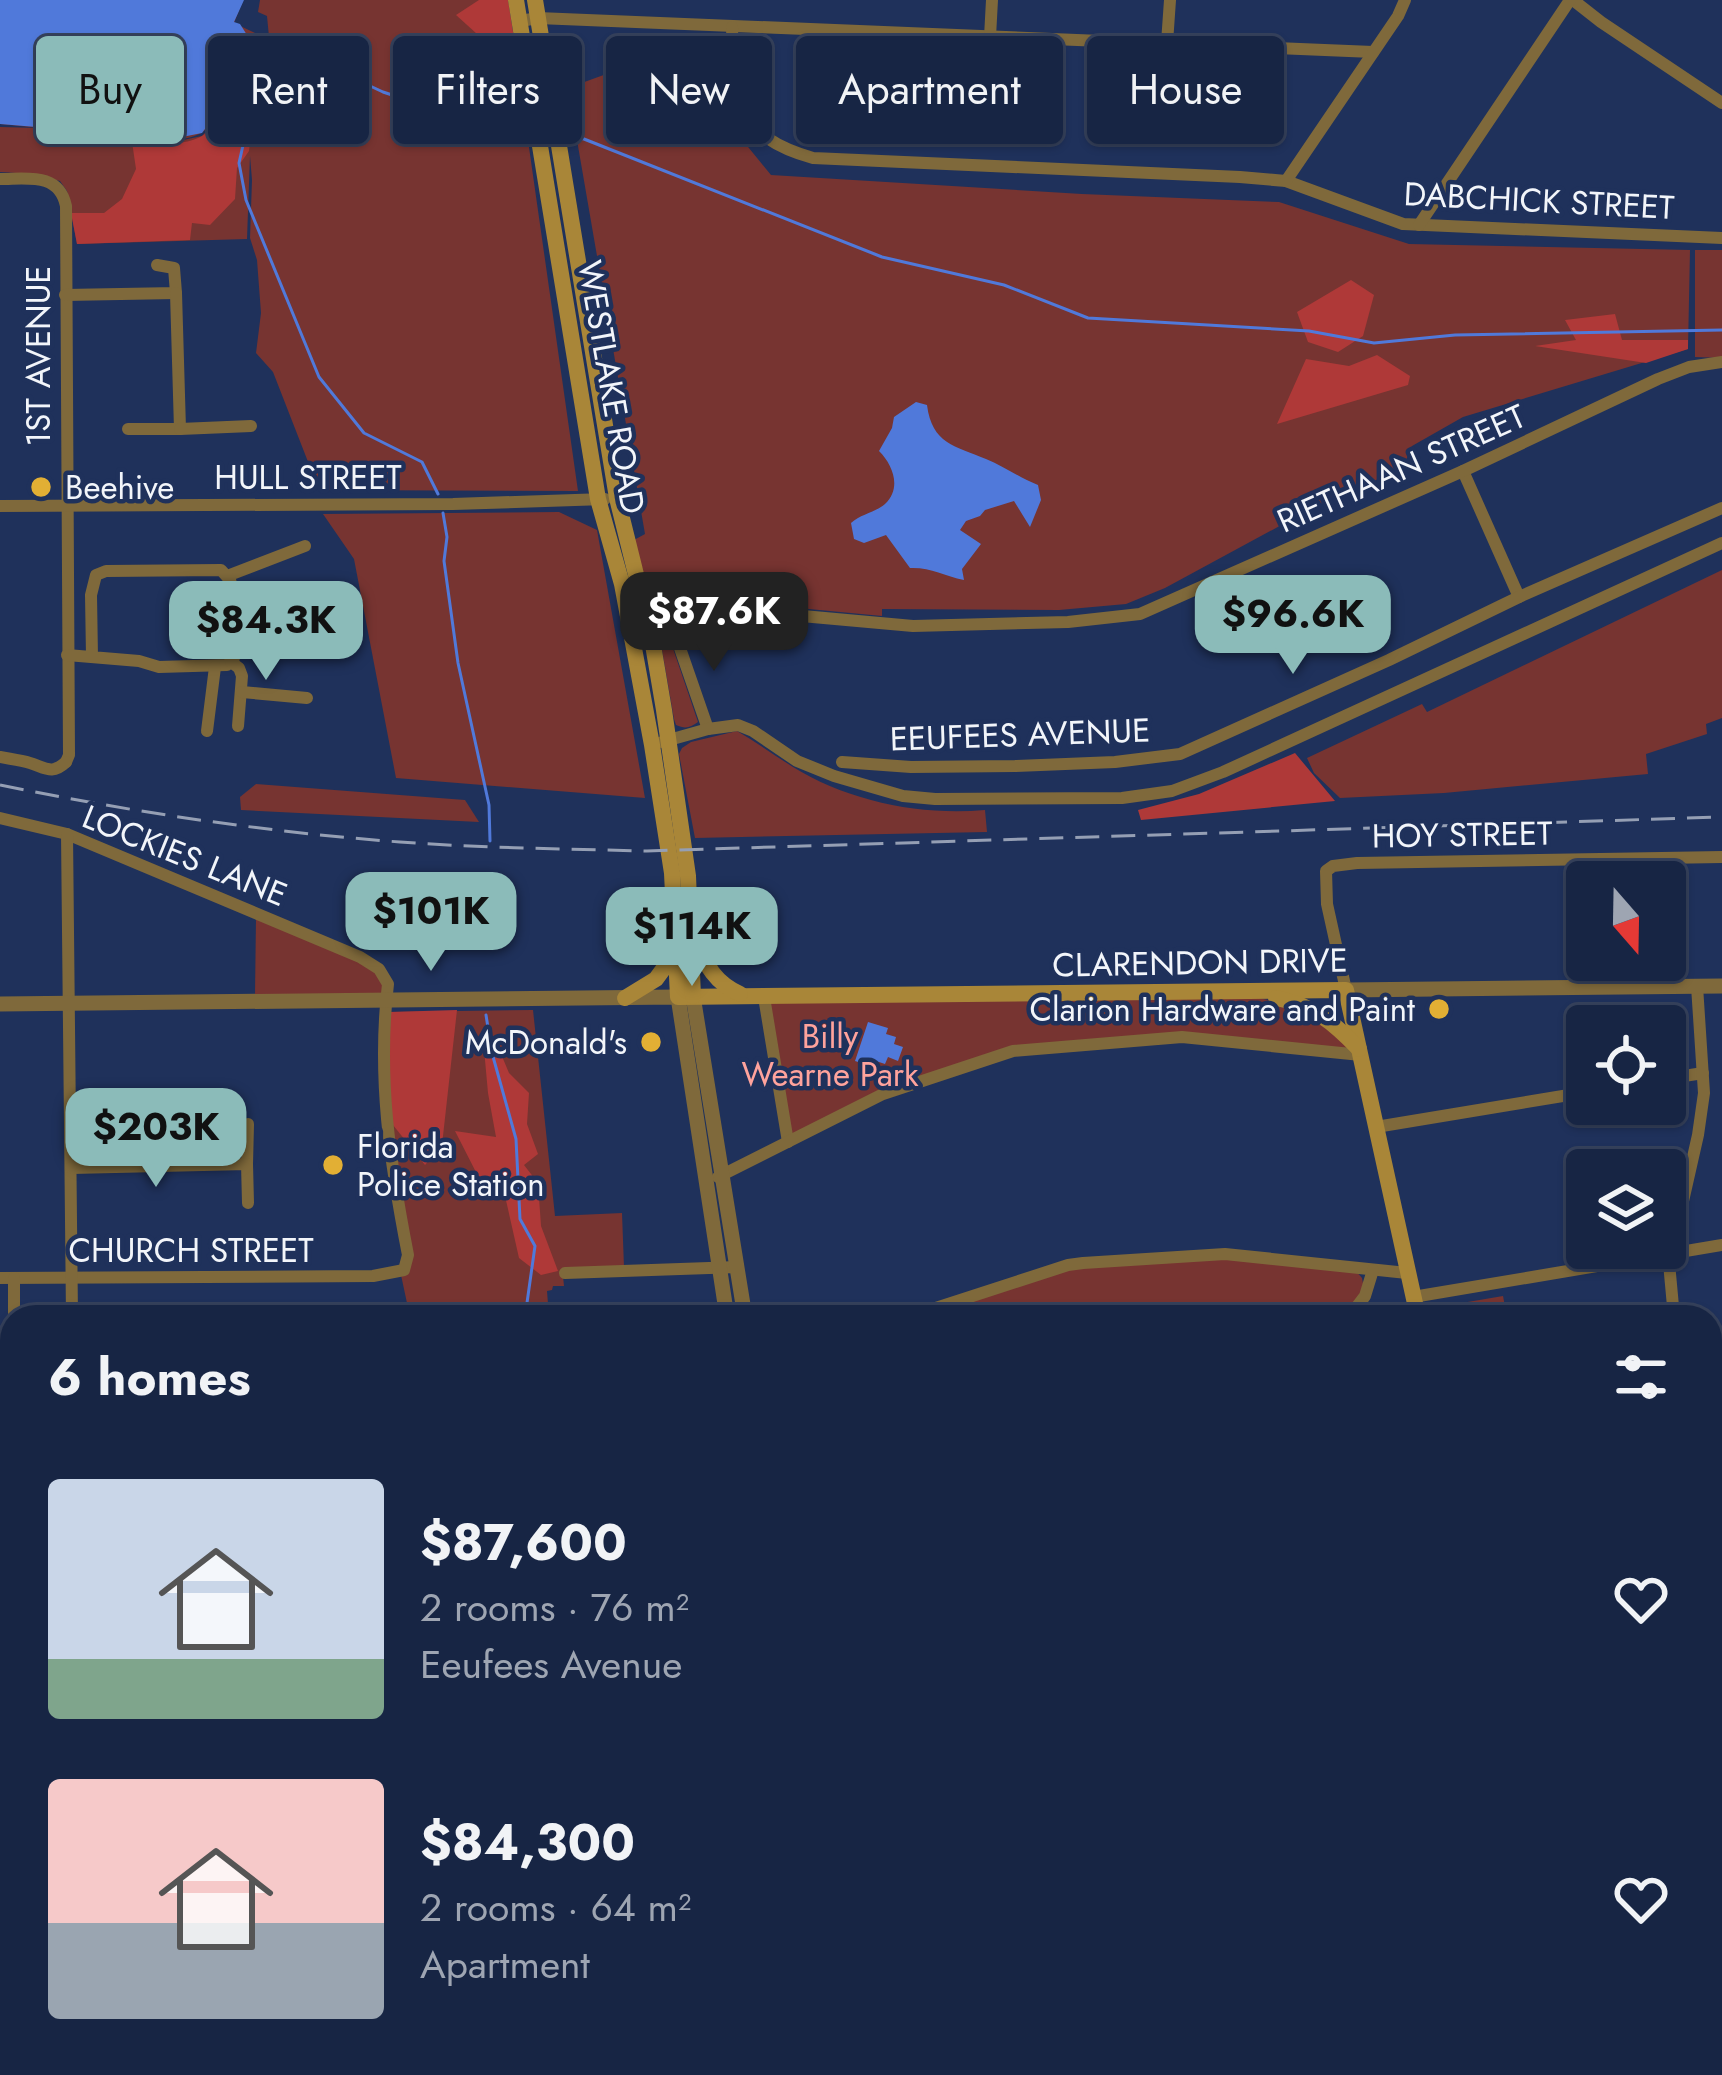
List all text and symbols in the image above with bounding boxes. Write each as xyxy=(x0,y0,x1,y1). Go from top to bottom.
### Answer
chip: Buy xyxy=(36,36,184,144)
chip: Rent xyxy=(208,36,369,144)
chip: Filters xyxy=(393,36,582,144)
chip: New xyxy=(606,36,772,144)
chip: Apartment xyxy=(796,36,1063,144)
chip: House xyxy=(1087,36,1284,144)
street label: DABCHICK STREET xyxy=(1403,170,1676,231)
street label: WESTLAKE ROAD xyxy=(566,257,657,517)
street label: 1ST AVENUE xyxy=(15,266,62,446)
street label: RIETHAAN STREET xyxy=(1270,392,1533,544)
street label: HULL STREET xyxy=(214,454,402,501)
place label: Beehive xyxy=(65,464,174,511)
marker: Beehive xyxy=(28,474,54,500)
pin: $87.6K xyxy=(616,572,812,674)
pin: $96.6K xyxy=(1195,575,1391,677)
pin: $84.3K xyxy=(168,581,364,683)
text: $87.6K xyxy=(647,582,781,639)
text: $96.6K xyxy=(1222,585,1364,642)
text: $84.3K xyxy=(196,591,336,648)
street label: EEUFEES AVENUE xyxy=(889,706,1151,763)
street label: LOCKIES LANE xyxy=(76,793,294,918)
street label: HOY STREET xyxy=(1371,809,1553,860)
north arrow xyxy=(1566,861,1686,981)
map controls xyxy=(1566,861,1686,1269)
pin: $101K xyxy=(347,872,515,974)
text: $101K xyxy=(372,882,490,939)
pin: $114K xyxy=(608,887,776,989)
text: $114K xyxy=(633,897,751,954)
street label: CLARENDON DRIVE xyxy=(1052,936,1348,989)
place label: Clarion Hardware and Paint xyxy=(1029,986,1415,1033)
marker: Clarion Hardware and Paint xyxy=(1426,996,1452,1022)
button: locate xyxy=(1566,1005,1686,1125)
park label: Billy Wearne Park xyxy=(741,1013,919,1098)
place label: McDonald's xyxy=(465,1019,627,1066)
marker: McDonald's xyxy=(638,1029,664,1055)
pin: $203K xyxy=(72,1088,240,1190)
text: $203K xyxy=(92,1098,220,1155)
place label: Florida Police Station xyxy=(357,1123,545,1208)
button: layers xyxy=(1566,1149,1686,1269)
marker: Florida Police Station xyxy=(320,1152,346,1178)
street label: CHURCH STREET xyxy=(69,1227,314,1274)
text: 6 homes xyxy=(48,1340,251,1414)
icon: filters xyxy=(1608,1344,1674,1410)
text: $87,600 xyxy=(420,1505,627,1579)
icon: home xyxy=(144,1527,288,1671)
icon: heart xyxy=(1608,1566,1674,1632)
text: 2 rooms · 76 m² xyxy=(420,1579,689,1636)
text: Eeufees Avenue xyxy=(420,1636,682,1693)
text: $84,300 xyxy=(420,1805,635,1879)
icon: home xyxy=(144,1827,288,1971)
icon: heart xyxy=(1608,1866,1674,1932)
text: 2 rooms · 64 m² xyxy=(420,1879,691,1936)
text: Apartment xyxy=(420,1936,590,1993)

